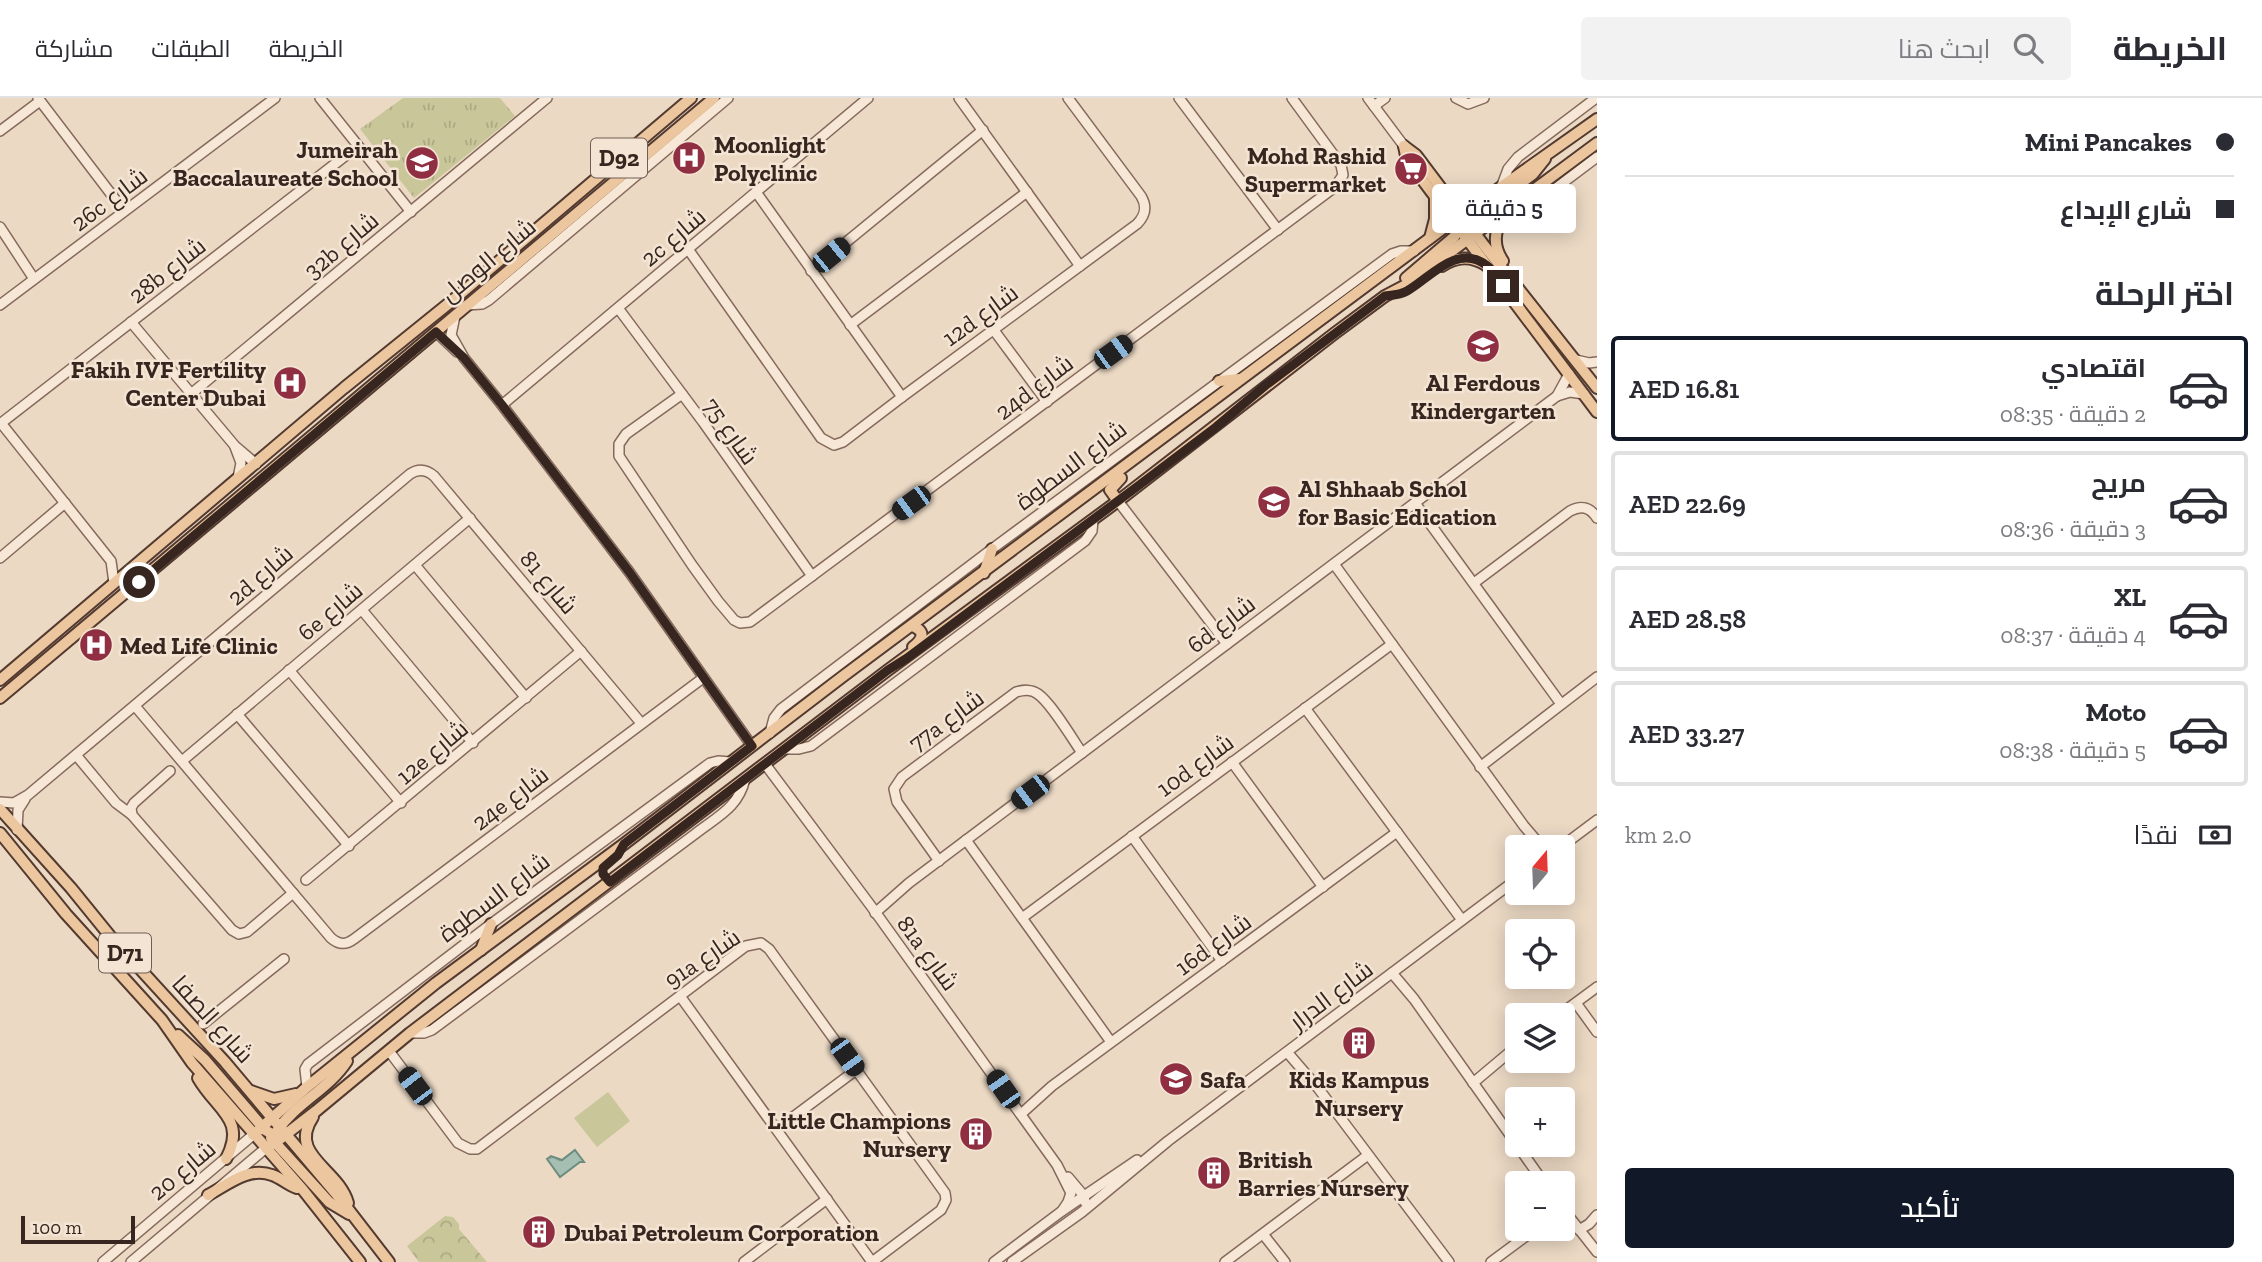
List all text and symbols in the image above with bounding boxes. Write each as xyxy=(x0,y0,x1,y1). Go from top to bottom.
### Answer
search box xyxy=(1581,17,2071,80)
icon: search xyxy=(2009,29,2047,67)
text: الخريطة xyxy=(2113,29,2227,68)
text: ابحث هنا xyxy=(1898,33,1991,65)
text: مشاركة xyxy=(35,34,113,63)
text: الطبقات xyxy=(151,34,231,63)
text: الخريطة xyxy=(269,34,344,63)
text: Mini Pancakes xyxy=(2025,126,2192,158)
place label: Moonlight Polyclinic xyxy=(714,130,826,187)
place label: Jumeirah Baccalaureate School xyxy=(173,135,398,192)
road number: D92 xyxy=(591,138,647,178)
hospital icon: Moonlight Polyclinic xyxy=(670,139,708,177)
place label: Mohd Rashid Supermarket xyxy=(1245,141,1386,198)
school or university icon: Jumeirah Baccalaureate School xyxy=(403,144,441,182)
supermarket icon: Mohd Rashid Supermarket xyxy=(1392,150,1430,188)
street label: 26c شارع xyxy=(65,161,154,239)
callout: 5 دقيقة xyxy=(1431,184,1575,234)
text: 5 دقيقة xyxy=(1465,194,1543,222)
text: شارع الإبداع xyxy=(2060,194,2192,226)
street label: 2c شارع xyxy=(635,202,712,274)
street label: 32b شارع xyxy=(298,205,386,286)
street label: شارع الوصل xyxy=(435,212,543,310)
street label: 28b شارع xyxy=(123,231,213,311)
car xyxy=(809,234,854,276)
route end xyxy=(1487,270,1519,302)
text: اختر الرحلة xyxy=(2095,275,2234,313)
street label: 12d شارع xyxy=(936,278,1025,354)
school or university icon: Al Ferdous Kindergarten xyxy=(1464,327,1502,365)
car xyxy=(1090,331,1137,373)
street label: 24d شارع xyxy=(989,348,1080,427)
text: اقتصادي xyxy=(2041,352,2146,384)
place label: Fakih IVF Fertility Center Dubai xyxy=(71,355,266,412)
icon: car xyxy=(2167,357,2230,420)
hospital icon: Fakih IVF Fertility Center Dubai xyxy=(271,364,309,402)
place label: Al Ferdous Kindergarten xyxy=(1410,368,1556,425)
text: AED 16.81 xyxy=(1629,373,1739,405)
street label: شارع 75 xyxy=(696,392,765,471)
text: 2 دقيقة · 08:35 xyxy=(2000,400,2146,428)
street label: شارع السطوة xyxy=(1010,414,1133,518)
text: مريح xyxy=(2091,467,2146,499)
icon: car xyxy=(2167,472,2230,535)
place label: Al Shhaab Schol for Basic Edication xyxy=(1298,474,1496,531)
car xyxy=(888,482,935,524)
school or university icon: Al Shhaab Schol for Basic Edication xyxy=(1255,483,1293,521)
text: AED 22.69 xyxy=(1629,488,1746,520)
text: 3 دقيقة · 08:36 xyxy=(2000,515,2146,543)
street label: 2d شارع xyxy=(221,539,300,613)
street label: شارع 81 xyxy=(513,544,584,621)
route start xyxy=(123,566,155,598)
street label: 6e شارع xyxy=(292,575,370,648)
text: XL xyxy=(2114,581,2146,613)
icon: car xyxy=(2167,587,2230,650)
street label: 6d شارع xyxy=(1181,589,1262,661)
text: AED 28.58 xyxy=(1629,603,1746,635)
text: 4 دقيقة · 08:37 xyxy=(2000,621,2146,649)
hospital icon: Med Life Clinic xyxy=(77,626,115,664)
place label: Med Life Clinic xyxy=(120,631,278,660)
street label: 77a شارع xyxy=(903,683,991,759)
text: Moto xyxy=(2086,696,2146,728)
icon: car xyxy=(2167,702,2230,765)
street label: 12e شارع xyxy=(390,714,475,792)
text: AED 33.27 xyxy=(1629,718,1744,750)
street label: 10d شارع xyxy=(1151,727,1240,804)
text: 5 دقيقة · 08:38 xyxy=(1999,736,2146,764)
street label: 24e شارع xyxy=(466,760,555,838)
car xyxy=(1007,771,1054,813)
icon: cash xyxy=(2196,816,2234,854)
text: نقدًا xyxy=(2134,819,2178,851)
text: 2.0 km xyxy=(1625,821,1692,849)
north arrow xyxy=(1505,835,1575,905)
map controls xyxy=(1505,835,1575,1241)
street label: شارع السطوة xyxy=(433,846,556,950)
street label: 16d شارع xyxy=(1169,907,1258,983)
street label: 81a شارع xyxy=(889,910,965,997)
button: locate xyxy=(1505,919,1575,989)
street label: 91a شارع xyxy=(658,922,747,996)
road number: D71 xyxy=(99,933,151,972)
street label: شارع الدرار xyxy=(1282,954,1380,1039)
street label: شارع الصفا xyxy=(165,969,260,1070)
button: layers xyxy=(1505,1003,1575,1073)
building icon: Kids Kampus Nursery xyxy=(1340,1024,1378,1062)
car xyxy=(827,1034,868,1080)
school or university icon: Safa xyxy=(1157,1060,1195,1098)
car xyxy=(394,1063,437,1109)
place label: Safa xyxy=(1200,1065,1246,1094)
place label: Kids Kampus Nursery xyxy=(1289,1065,1429,1122)
car xyxy=(983,1066,1024,1112)
button: + xyxy=(1505,1087,1575,1157)
place label: Little Champions Nursery xyxy=(767,1106,951,1163)
building icon: Little Champions Nursery xyxy=(957,1115,995,1153)
street label: شارع 20 xyxy=(143,1134,223,1208)
place label: British Barries Nursery xyxy=(1238,1145,1409,1202)
building icon: British Barries Nursery xyxy=(1195,1154,1233,1192)
button: تأكيد xyxy=(1625,1168,2234,1248)
button: − xyxy=(1505,1171,1575,1241)
scale bar xyxy=(21,1213,135,1245)
building icon: Dubai Petroleum Corporation xyxy=(520,1213,558,1251)
text: 100 m xyxy=(32,1216,82,1239)
place label: Dubai Petroleum Corporation xyxy=(564,1218,879,1247)

